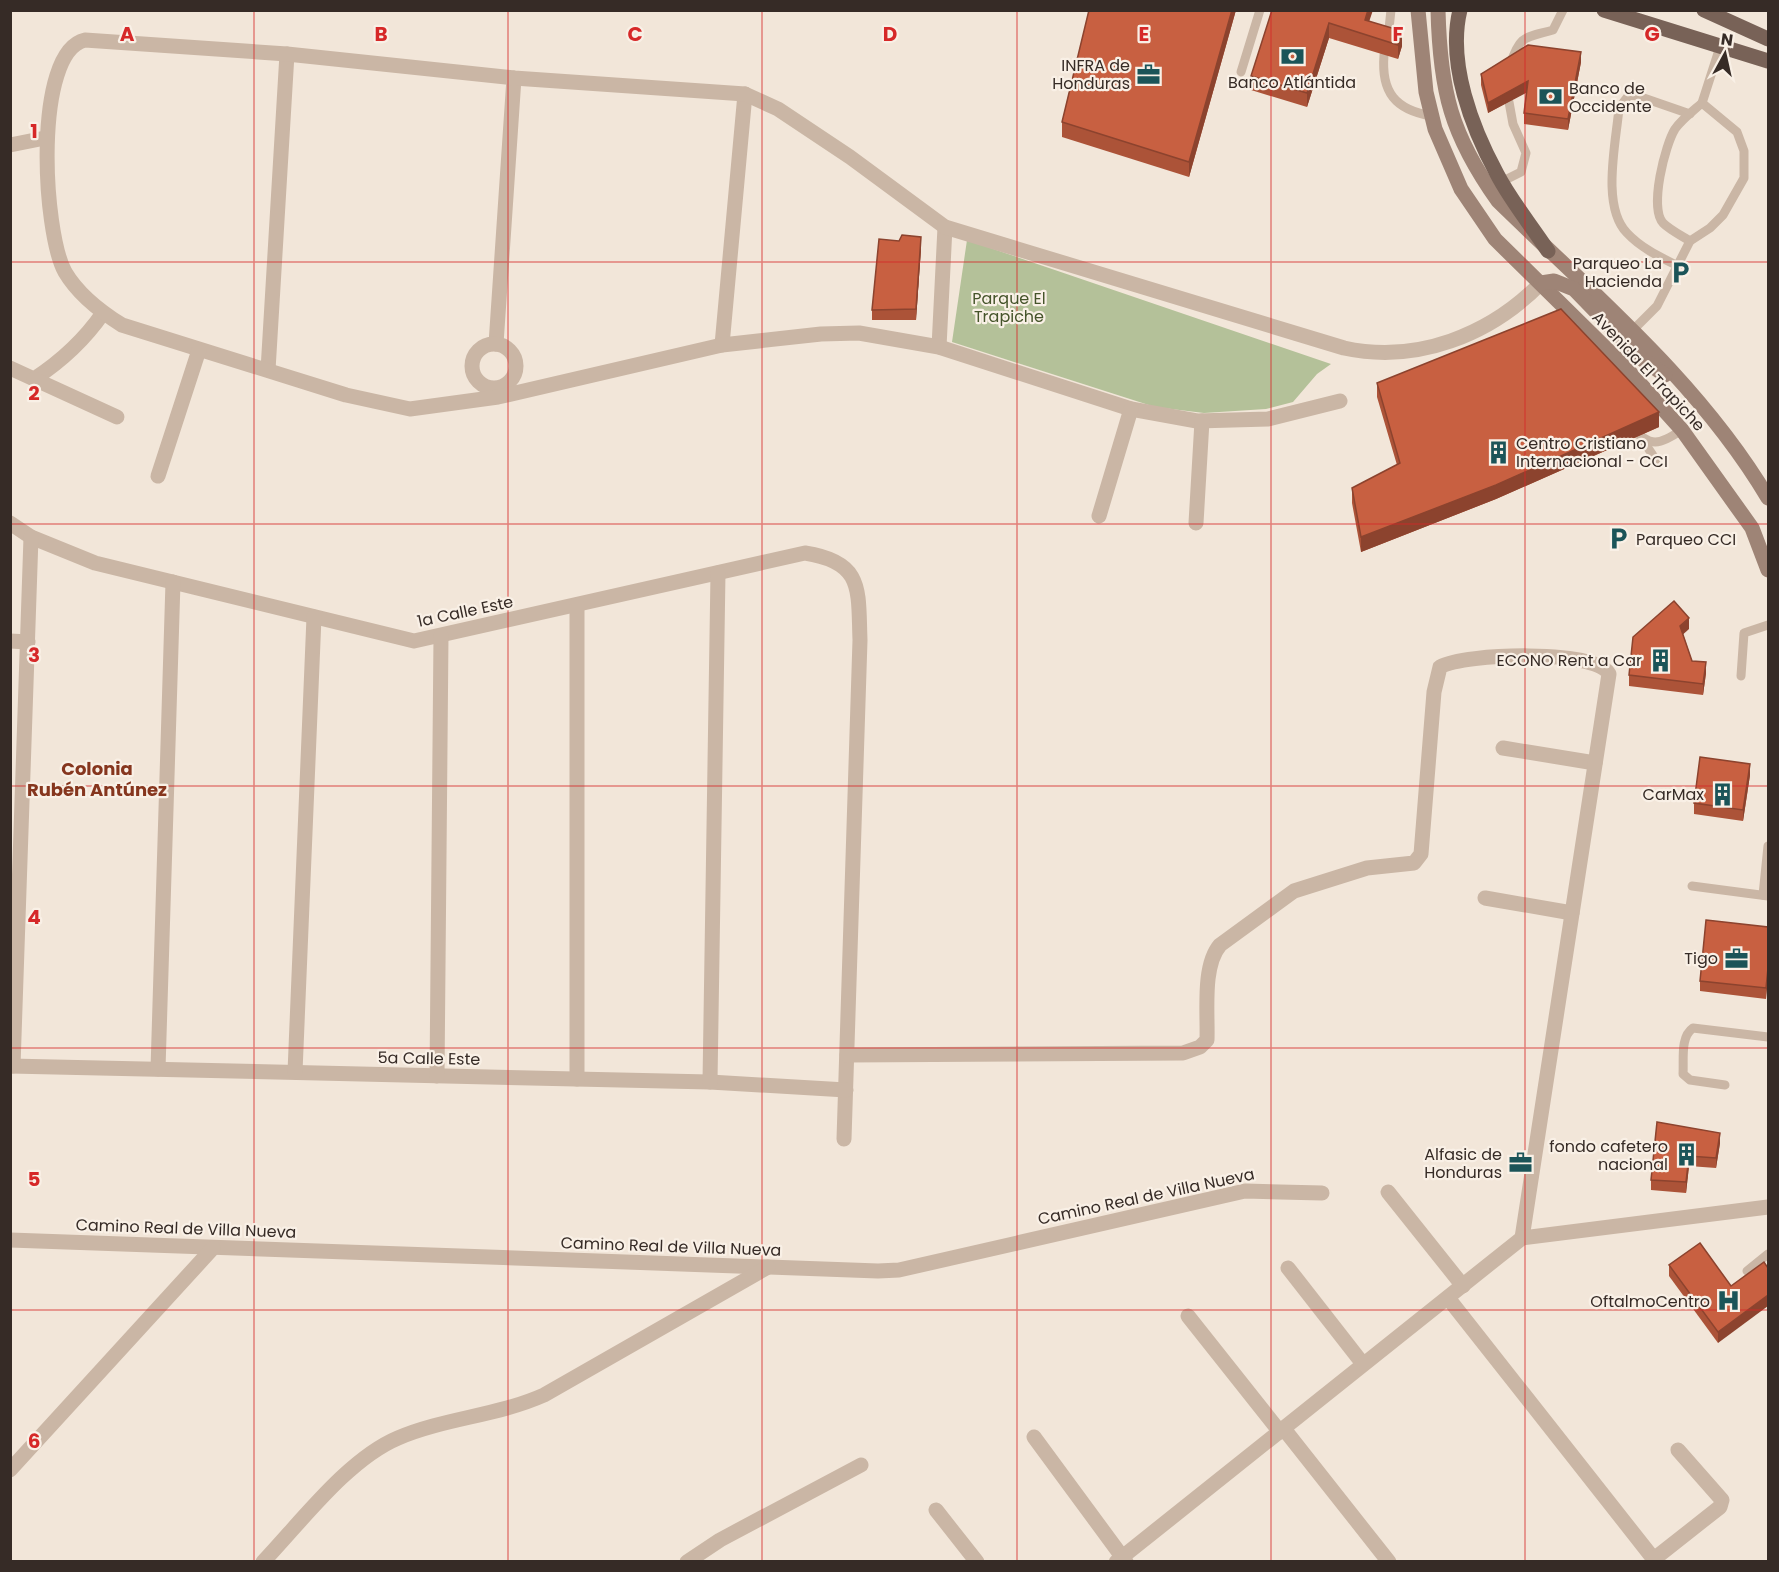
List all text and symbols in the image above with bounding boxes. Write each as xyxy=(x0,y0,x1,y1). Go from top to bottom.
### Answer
text: A xyxy=(120,20,135,48)
text: B xyxy=(374,20,388,48)
text: C xyxy=(627,20,643,48)
text: D xyxy=(883,20,897,48)
text: E xyxy=(1139,20,1149,48)
text: F xyxy=(1393,20,1404,48)
text: G xyxy=(1644,20,1660,48)
north arrow xyxy=(1695,24,1755,84)
text: N xyxy=(1719,27,1735,52)
bank icon: Banco Atlántida xyxy=(1279,44,1305,70)
place label: INFRA de Honduras xyxy=(1052,54,1130,95)
office icon: INFRA de Honduras xyxy=(1135,61,1161,87)
place label: Banco Atlántida xyxy=(1228,71,1356,94)
place label: Banco de Occidente xyxy=(1569,77,1652,118)
bank icon: Banco de Occidente xyxy=(1538,84,1564,110)
text: 1 xyxy=(30,117,38,145)
place label: Parqueo La Hacienda xyxy=(1573,252,1662,293)
parking icon: Parqueo La Hacienda xyxy=(1667,259,1693,285)
park label: Parque El Trapiche xyxy=(972,287,1046,328)
street label: Avenida El Trapiche xyxy=(1587,306,1710,436)
text: 2 xyxy=(28,379,40,407)
place label: Centro Cristiano Internacional - CCI xyxy=(1516,432,1668,473)
building icon: Centro Cristiano Internacional - CCI xyxy=(1485,439,1511,465)
parking icon: Parqueo CCI xyxy=(1605,526,1631,552)
place label: Parqueo CCI xyxy=(1636,528,1736,551)
street label: 1a Calle Este xyxy=(415,590,515,633)
text: 3 xyxy=(28,641,40,669)
building icon: ECONO Rent a Car xyxy=(1647,647,1673,673)
place label: ECONO Rent a Car xyxy=(1497,649,1642,672)
district label: Colonia Rubén Antúnez xyxy=(27,756,167,802)
building icon: CarMax xyxy=(1709,781,1735,807)
place label: CarMax xyxy=(1643,783,1704,806)
text: 4 xyxy=(27,903,41,931)
office icon: Tigo xyxy=(1723,945,1749,971)
place label: Tigo xyxy=(1684,947,1718,970)
street label: 5a Calle Este xyxy=(377,1046,481,1071)
place label: fondo cafetero nacional xyxy=(1549,1135,1668,1176)
building icon: fondo cafetero nacional xyxy=(1673,1142,1699,1168)
place label: Alfasic de Honduras xyxy=(1424,1143,1502,1184)
office icon: Alfasic de Honduras xyxy=(1507,1150,1533,1176)
street label: Camino Real de Villa Nueva xyxy=(1036,1162,1257,1231)
text: 5 xyxy=(28,1165,41,1193)
street label: Camino Real de Villa Nueva xyxy=(75,1213,297,1244)
street label: Camino Real de Villa Nueva xyxy=(560,1231,782,1262)
hospital icon: OftalmoCentro xyxy=(1715,1288,1741,1314)
place label: OftalmoCentro xyxy=(1590,1290,1710,1313)
text: 6 xyxy=(28,1427,40,1455)

